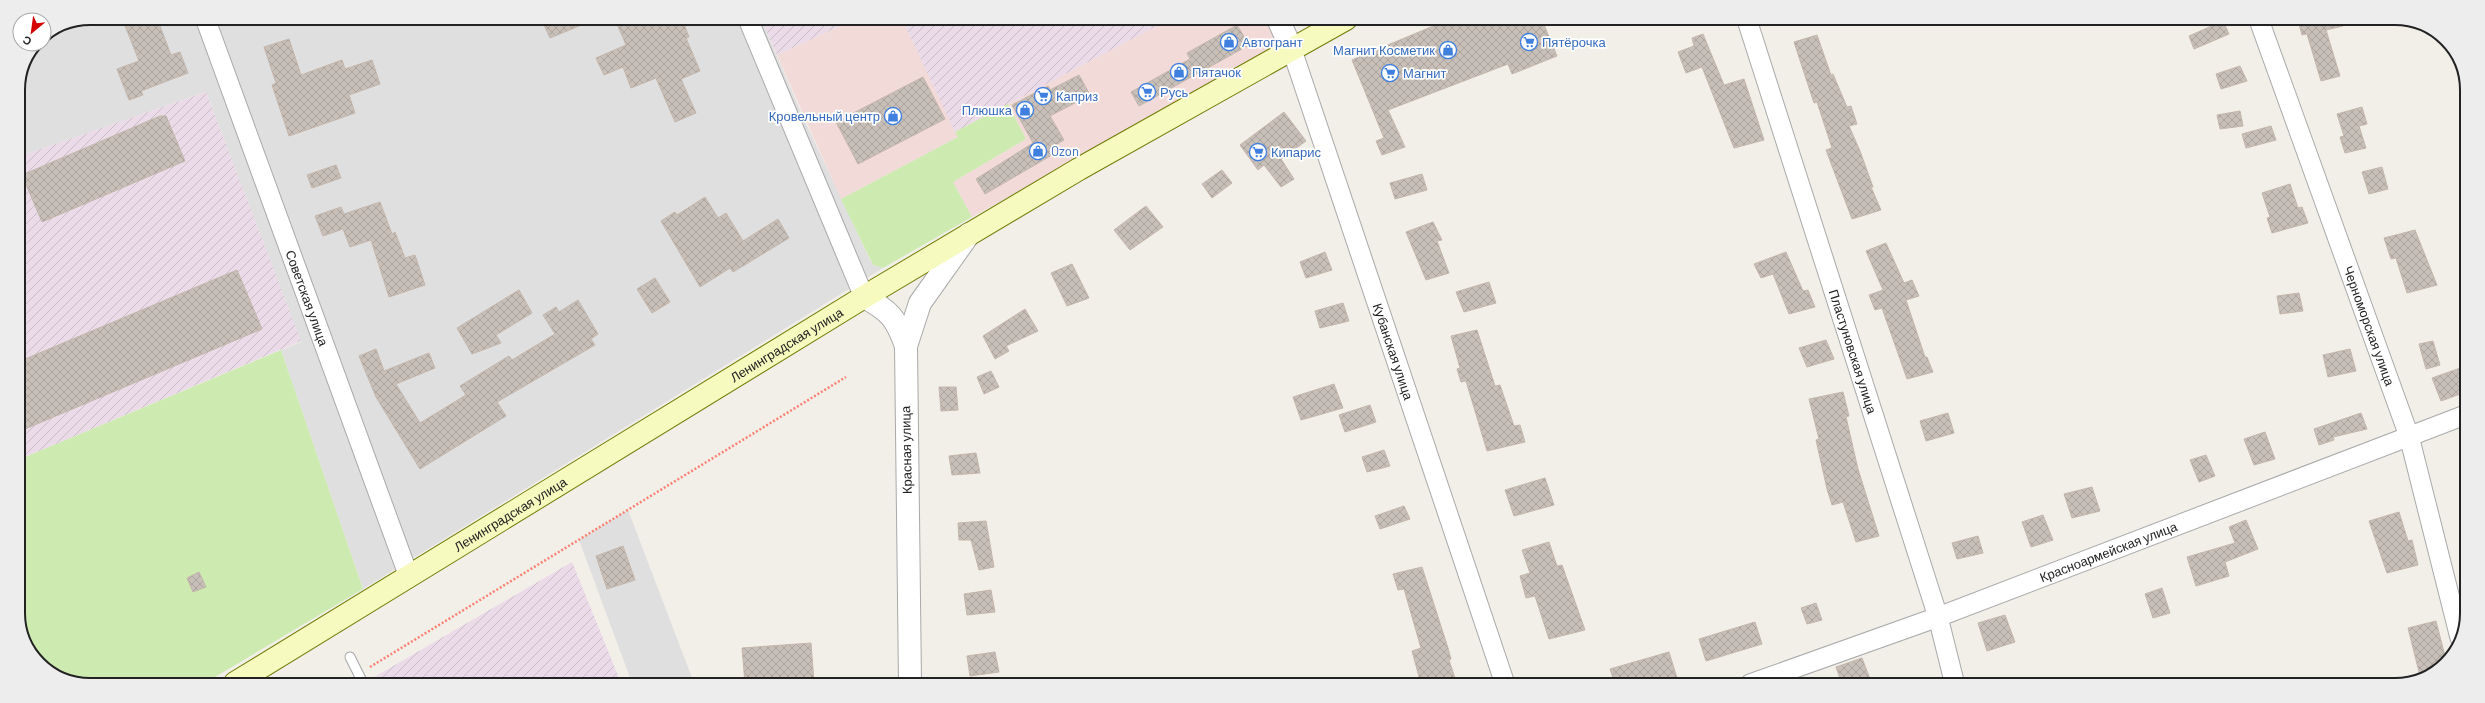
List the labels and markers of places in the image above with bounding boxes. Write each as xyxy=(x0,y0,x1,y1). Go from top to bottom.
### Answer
shop icon: Автогрант xyxy=(1219,32,1239,52)
supermarket icon: Пятёрочка xyxy=(1519,32,1539,52)
place label: Автогрант xyxy=(1242,34,1303,50)
place label: Пятёрочка xyxy=(1542,34,1606,50)
shop icon: Магнит Косметик xyxy=(1438,40,1458,60)
place label: Магнит Косметик xyxy=(1333,42,1435,58)
shop icon: Пятачок xyxy=(1169,62,1189,82)
supermarket icon: Магнит xyxy=(1380,63,1400,83)
place label: Пятачок xyxy=(1192,64,1241,80)
place label: Магнит xyxy=(1403,65,1446,81)
supermarket icon: Русь xyxy=(1137,82,1157,102)
place label: Русь xyxy=(1160,84,1189,100)
supermarket icon: Каприз xyxy=(1033,86,1053,106)
place label: Каприз xyxy=(1056,88,1098,104)
shop icon: Плюшка xyxy=(1015,100,1035,120)
place label: Плюшка xyxy=(962,102,1013,118)
shop icon: Кровельный центр xyxy=(883,106,903,126)
place label: Кровельный центр xyxy=(769,108,880,124)
shop icon: Ozon xyxy=(1028,141,1048,161)
supermarket icon: Кипарис xyxy=(1248,142,1268,162)
place label: Ozon xyxy=(1051,143,1079,159)
place label: Кипарис xyxy=(1271,144,1322,160)

